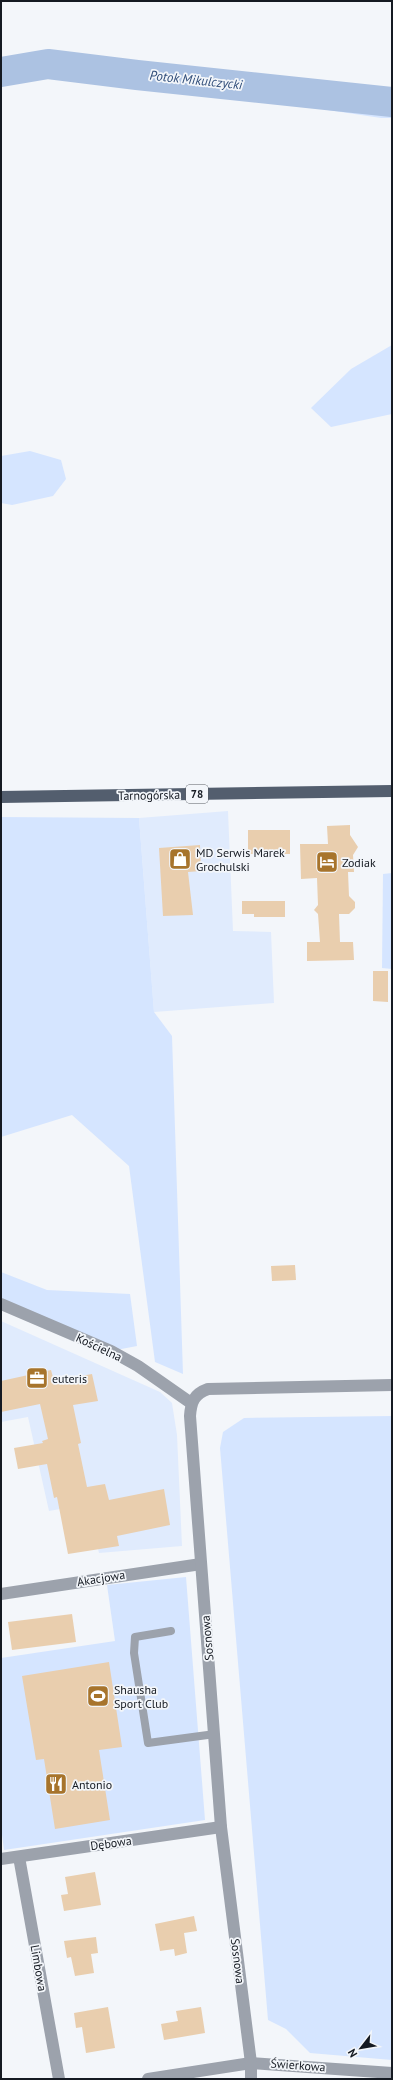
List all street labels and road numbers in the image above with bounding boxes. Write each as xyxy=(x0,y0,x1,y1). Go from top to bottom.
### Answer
road number: 78 xyxy=(186,785,208,803)
street label: Tarnogórska xyxy=(118,787,180,803)
street label: Kościelna xyxy=(74,1330,124,1364)
street label: Akacjowa xyxy=(76,1567,126,1589)
street label: Sosnowa xyxy=(198,1615,216,1661)
street label: Dębowa xyxy=(89,1833,133,1853)
street label: Sosnowa xyxy=(228,1938,248,1985)
street label: Limbowa xyxy=(28,1944,50,1992)
street label: Świerkowa xyxy=(270,2056,326,2074)

